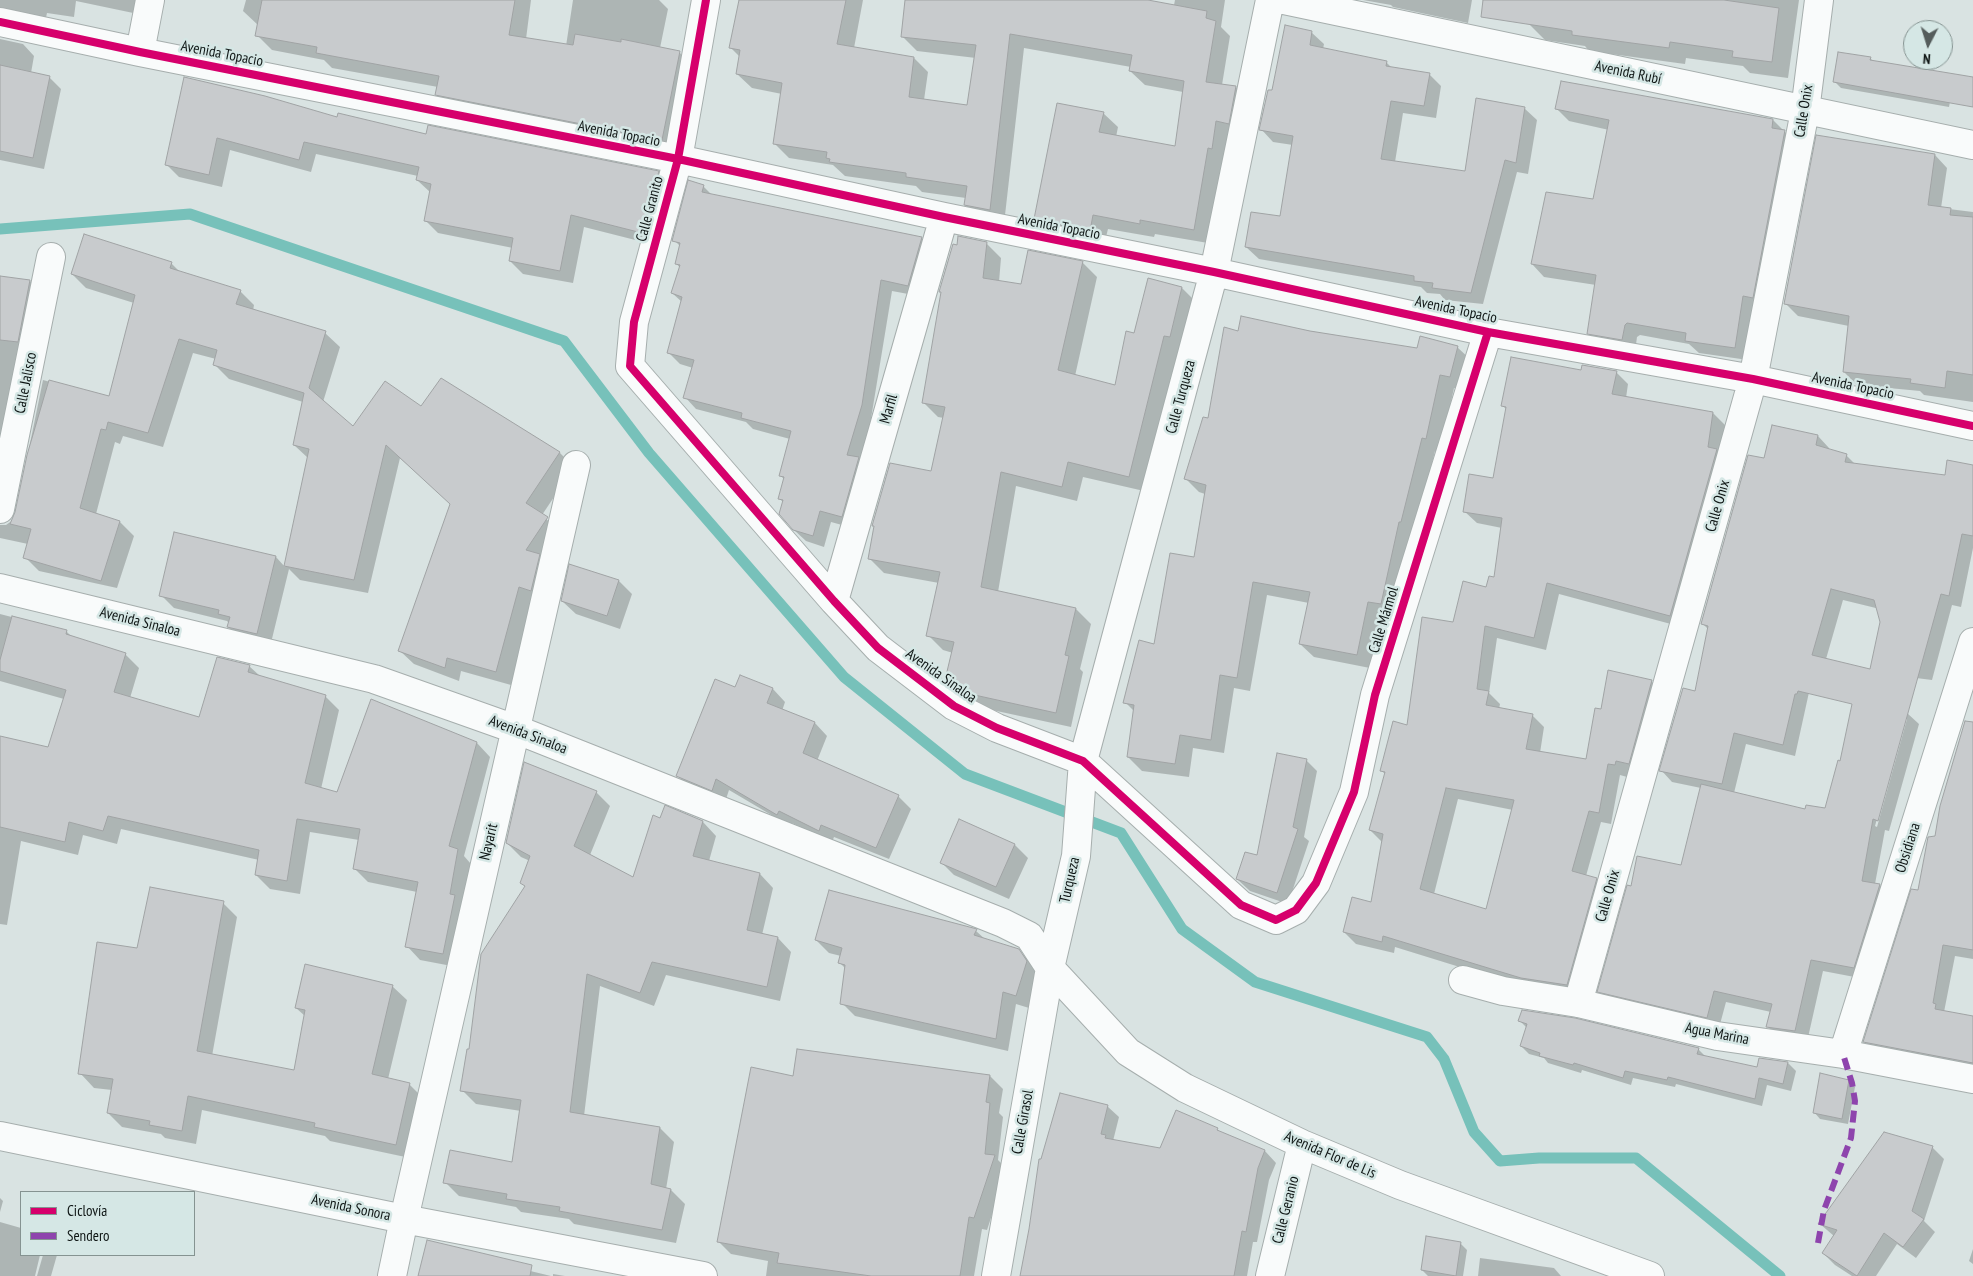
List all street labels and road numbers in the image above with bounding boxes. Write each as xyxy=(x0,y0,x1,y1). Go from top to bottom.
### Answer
street label: Avenida Topacio xyxy=(179,37,265,71)
street label: Avenida Rubí xyxy=(1593,57,1663,89)
street label: Calle Onix xyxy=(1791,83,1817,139)
street label: Avenida Topacio xyxy=(576,117,662,151)
street label: Calle Granito xyxy=(633,174,667,244)
street label: Avenida Topacio xyxy=(1016,210,1102,244)
street label: Avenida Topacio xyxy=(1413,293,1499,327)
street label: Calle Jalisco xyxy=(11,351,41,415)
street label: Calle Turqueza xyxy=(1163,358,1199,436)
street label: Avenida Topacio xyxy=(1810,369,1896,403)
street label: Marfil xyxy=(876,392,902,426)
street label: Calle Onix xyxy=(1702,478,1734,534)
street label: Calle Mármol xyxy=(1365,585,1403,655)
street label: Avenida Sinaloa xyxy=(98,603,182,641)
street label: Avenida Sinaloa xyxy=(902,645,980,707)
street label: Avenida Sinaloa xyxy=(486,712,570,758)
street label: Obsidiana xyxy=(1891,821,1925,875)
street label: Nayarit xyxy=(476,822,502,862)
street label: Turqueza xyxy=(1056,855,1084,905)
street label: Calle Onix xyxy=(1592,868,1624,924)
street label: Agua Marina xyxy=(1684,1019,1750,1049)
street label: Calle Girasol xyxy=(1009,1089,1037,1155)
street label: Avenida Flor de Lis xyxy=(1281,1128,1379,1182)
street label: Calle Geranio xyxy=(1269,1174,1303,1246)
street label: Avenida Sonora xyxy=(310,1191,392,1225)

